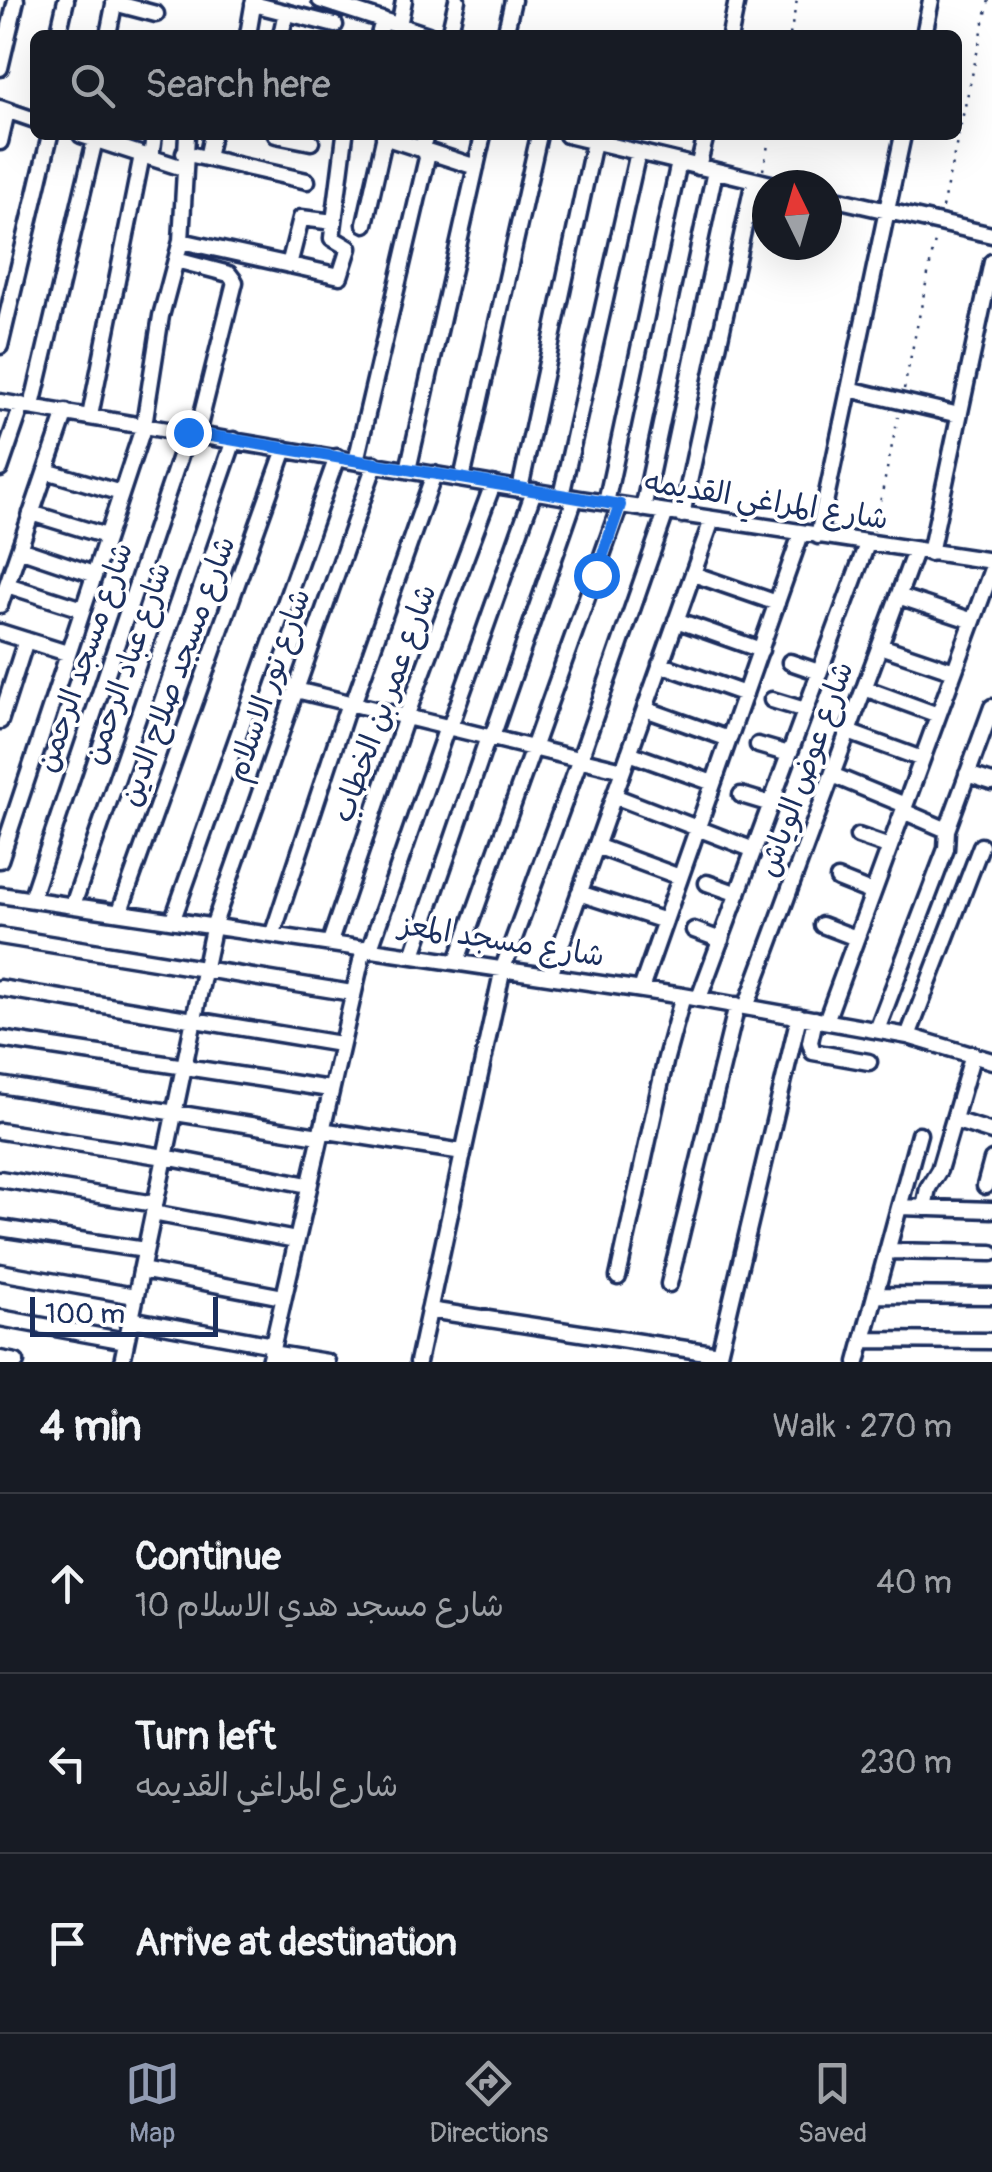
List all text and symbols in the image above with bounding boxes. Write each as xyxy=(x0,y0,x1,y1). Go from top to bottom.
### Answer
search box xyxy=(30,30,962,140)
icon: search xyxy=(65,58,120,113)
text: Search here xyxy=(145,61,331,109)
north arrow xyxy=(752,170,842,260)
route end xyxy=(166,410,212,456)
street label: شارع المراغي القديمه xyxy=(640,463,891,545)
street label: شارع مسجد صلاح الدين xyxy=(111,531,245,812)
street label: شارع مسجد الرحمن xyxy=(28,537,143,778)
route start xyxy=(574,553,620,599)
street label: شارع عباد الرحمن xyxy=(76,557,181,770)
street label: شارع عمر بن الخطاب xyxy=(324,579,447,828)
street label: شارع نور الاسلام xyxy=(218,584,322,787)
street label: شارع عوض الوياش xyxy=(749,656,863,883)
street label: شارع مسجد المعز xyxy=(393,906,607,977)
scale bar xyxy=(30,1292,218,1336)
text: 100 m xyxy=(45,1297,125,1332)
text: 4 min xyxy=(40,1401,142,1453)
text: Walk · 270 m xyxy=(773,1407,952,1447)
text: Continue xyxy=(135,1533,281,1581)
icon: ahead xyxy=(40,1556,95,1611)
text: 40 m xyxy=(876,1563,952,1603)
text: شارع مسجد هدي الاسلام 10 xyxy=(135,1586,504,1626)
text: Turn left xyxy=(135,1713,276,1761)
icon: left xyxy=(40,1736,95,1791)
text: 230 m xyxy=(860,1743,952,1783)
text: شارع المراغي القديمه xyxy=(135,1766,398,1806)
icon: arrive xyxy=(40,1916,95,1971)
text: Arrive at destination xyxy=(135,1919,457,1967)
tab: Map xyxy=(125,2056,180,2151)
tab: Directions xyxy=(429,2056,548,2151)
tab: Saved xyxy=(798,2056,867,2151)

